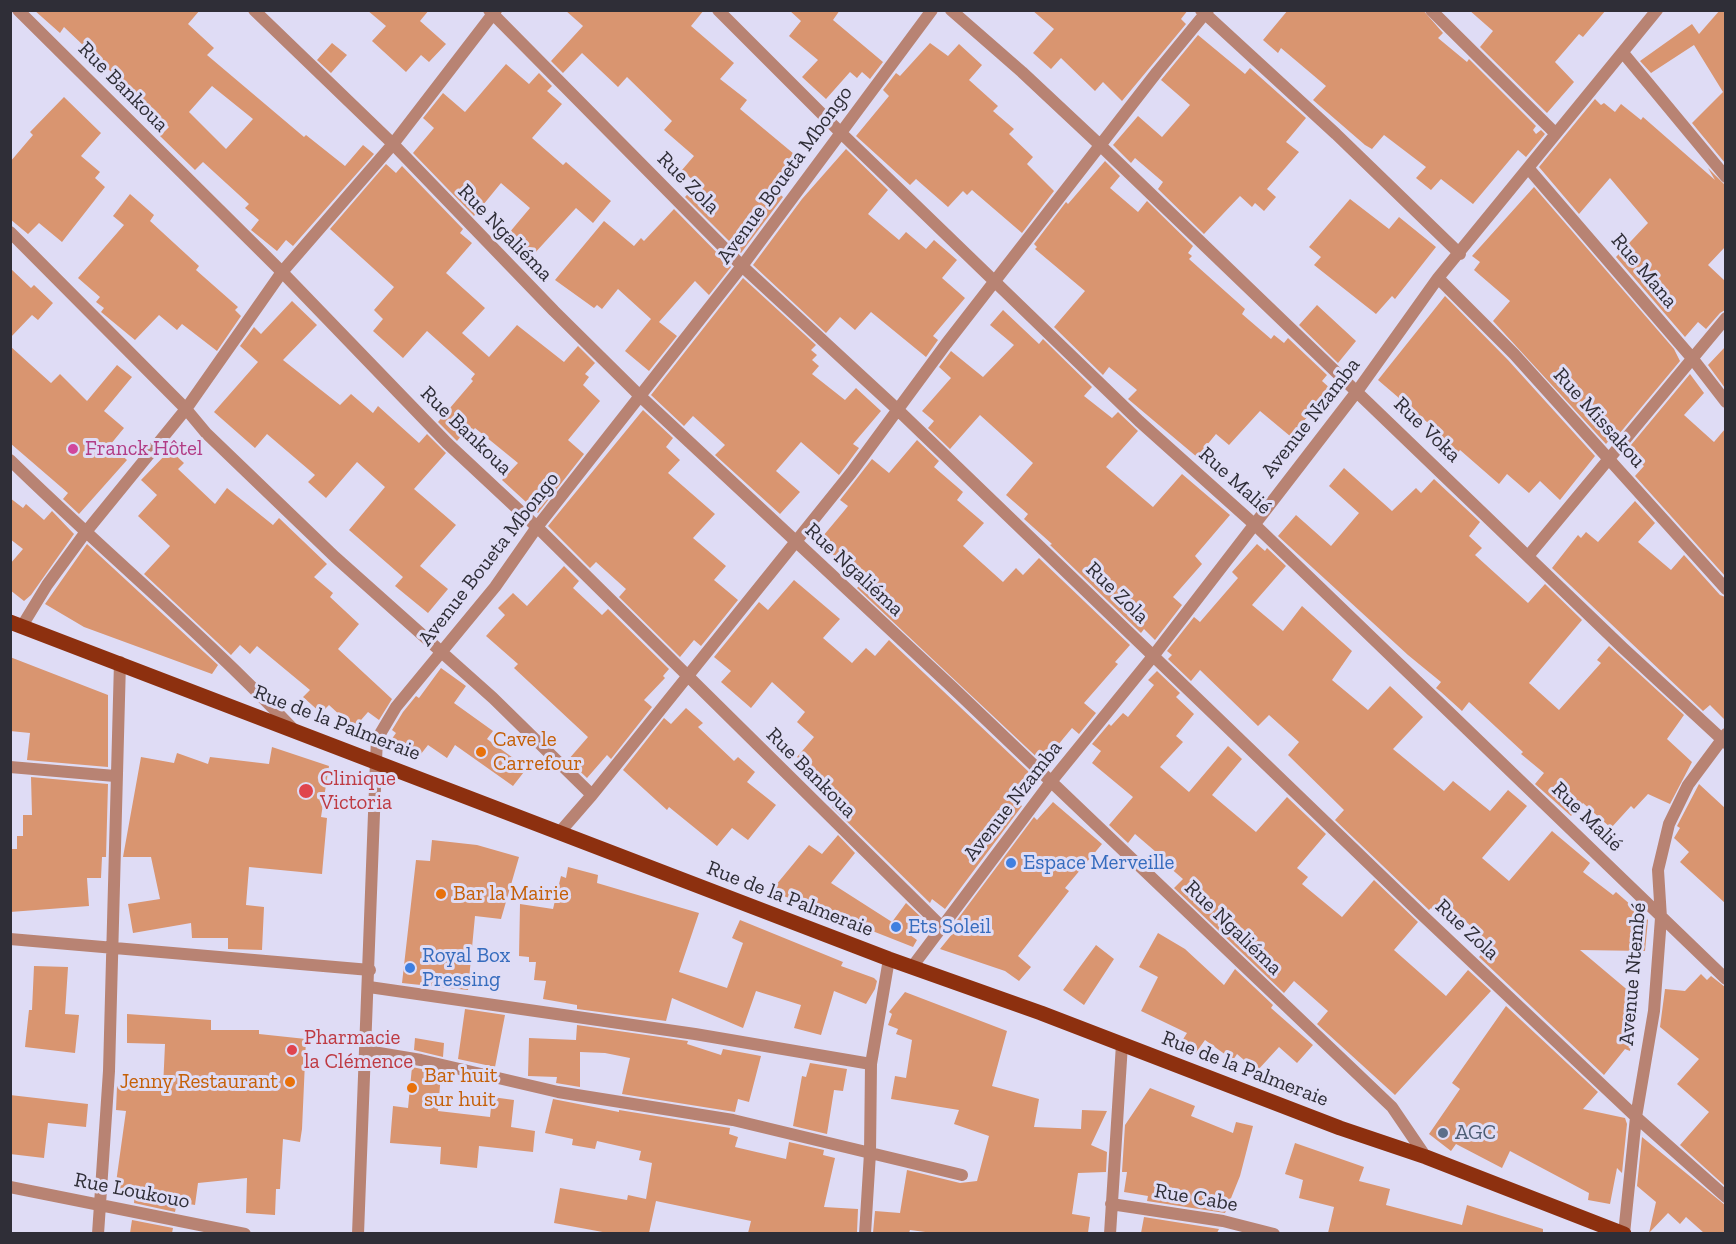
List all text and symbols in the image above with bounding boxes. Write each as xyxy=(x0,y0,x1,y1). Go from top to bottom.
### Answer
street label: Rue Bankoua xyxy=(73,37,173,137)
street label: Avenue Boueta Mbongo xyxy=(712,81,858,269)
street label: Rue Zola xyxy=(652,147,724,219)
street label: Rue Ngaliéma xyxy=(452,179,558,287)
street label: Rue Mana xyxy=(1605,228,1683,314)
street label: Avenue Nzamba xyxy=(1256,353,1366,483)
street label: Rue Missakou xyxy=(1548,363,1650,473)
street label: Rue Bankoua xyxy=(415,381,517,481)
street label: Rue Voka xyxy=(1388,392,1466,468)
place label: Franck Hôtel xyxy=(85,436,202,462)
marker: Franck Hôtel xyxy=(66,442,80,456)
street label: Rue Malié xyxy=(1193,442,1277,520)
street label: Avenue Boueta Mbongo xyxy=(413,467,565,651)
street label: Rue Ngaliéma xyxy=(799,518,909,622)
street label: Rue Zola xyxy=(1080,557,1154,629)
street label: Rue de la Palmeraie xyxy=(250,680,424,766)
street label: Rue Bankoua xyxy=(761,723,861,823)
place label: Cave le Carrefour xyxy=(493,727,582,777)
street label: Avenue Nzamba xyxy=(958,736,1068,866)
marker: Cave le Carrefour xyxy=(474,745,488,759)
place label: Clinique Victoria xyxy=(320,766,396,816)
street label: Rue Malié xyxy=(1546,777,1628,857)
marker: Clinique Victoria xyxy=(297,782,315,800)
place label: Espace Merveille xyxy=(1023,850,1174,876)
street label: Rue de la Palmeraie xyxy=(703,856,877,942)
marker: Espace Merveille xyxy=(1004,856,1018,870)
street label: Rue Ngaliéma xyxy=(1179,875,1287,981)
place label: Bar la Mairie xyxy=(453,881,569,907)
marker: Bar la Mairie xyxy=(434,887,448,901)
street label: Rue Zola xyxy=(1430,894,1504,966)
street label: Avenue Ntembé xyxy=(1614,902,1652,1046)
place label: Ets Soleil xyxy=(908,914,991,940)
marker: Ets Soleil xyxy=(889,920,903,934)
place label: Royal Box Pressing xyxy=(422,943,510,993)
marker: Royal Box Pressing xyxy=(403,961,417,975)
place label: Pharmacie la Clémence xyxy=(304,1025,413,1075)
street label: Rue de la Palmeraie xyxy=(1158,1026,1332,1112)
marker: Pharmacie la Clémence xyxy=(285,1043,299,1057)
place label: Bar huit sur huit xyxy=(424,1063,498,1113)
place label: Jenny Restaurant xyxy=(120,1069,278,1095)
marker: Jenny Restaurant xyxy=(283,1075,297,1089)
marker: Bar huit sur huit xyxy=(405,1081,419,1095)
place label: AGC xyxy=(1455,1120,1496,1146)
marker: AGC xyxy=(1436,1126,1450,1140)
street label: Rue Loukouo xyxy=(72,1167,192,1215)
street label: Rue Cabe xyxy=(1152,1178,1240,1218)

